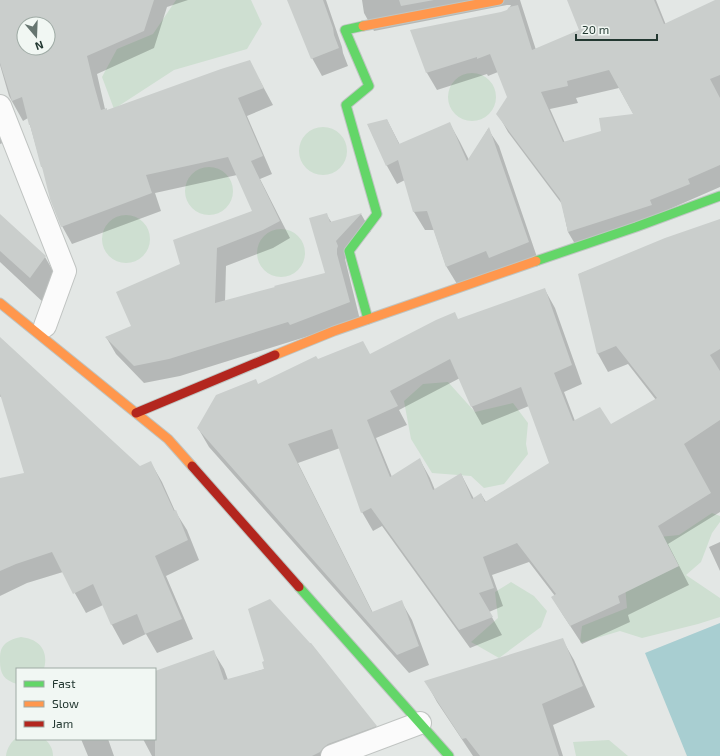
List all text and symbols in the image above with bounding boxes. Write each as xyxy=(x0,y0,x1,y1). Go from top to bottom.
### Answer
north arrow xyxy=(16,16,56,56)
scale bar xyxy=(576,16,657,42)
text: 20 m xyxy=(582,22,609,36)
text: N xyxy=(33,38,45,53)
legend xyxy=(16,668,156,740)
text: Fast xyxy=(52,676,76,690)
text: Slow xyxy=(52,696,79,710)
text: Jam xyxy=(52,716,73,730)

